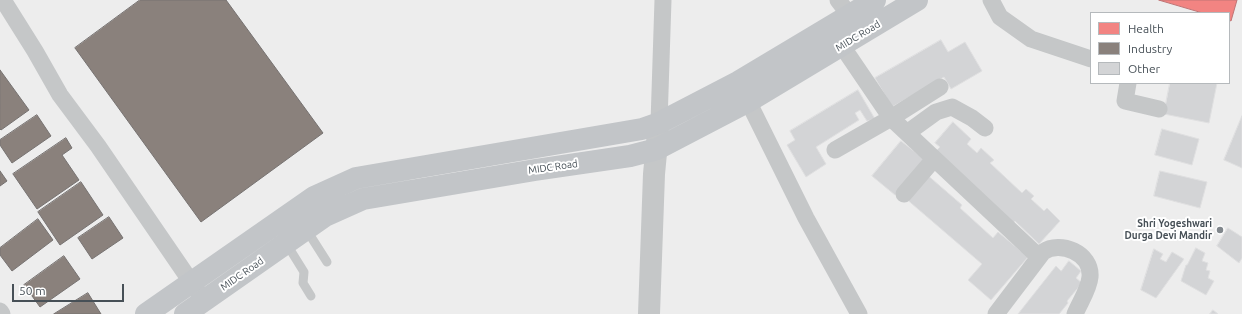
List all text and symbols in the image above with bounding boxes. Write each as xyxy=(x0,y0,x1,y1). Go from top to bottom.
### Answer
legend xyxy=(1090,12,1230,84)
street label: MIDC Road xyxy=(834,18,882,54)
text: Health xyxy=(1128,22,1164,35)
text: Industry xyxy=(1128,42,1172,55)
text: Other xyxy=(1128,62,1160,75)
street label: MIDC Road xyxy=(528,158,578,176)
place label: Shri Yogeshwari Durga Devi Mandir xyxy=(1125,218,1212,242)
marker: Shri Yogeshwari Durga Devi Mandir xyxy=(1215,225,1225,235)
street label: MIDC Road xyxy=(218,255,266,293)
scale bar xyxy=(14,276,126,302)
text: 50 m xyxy=(19,284,46,297)

